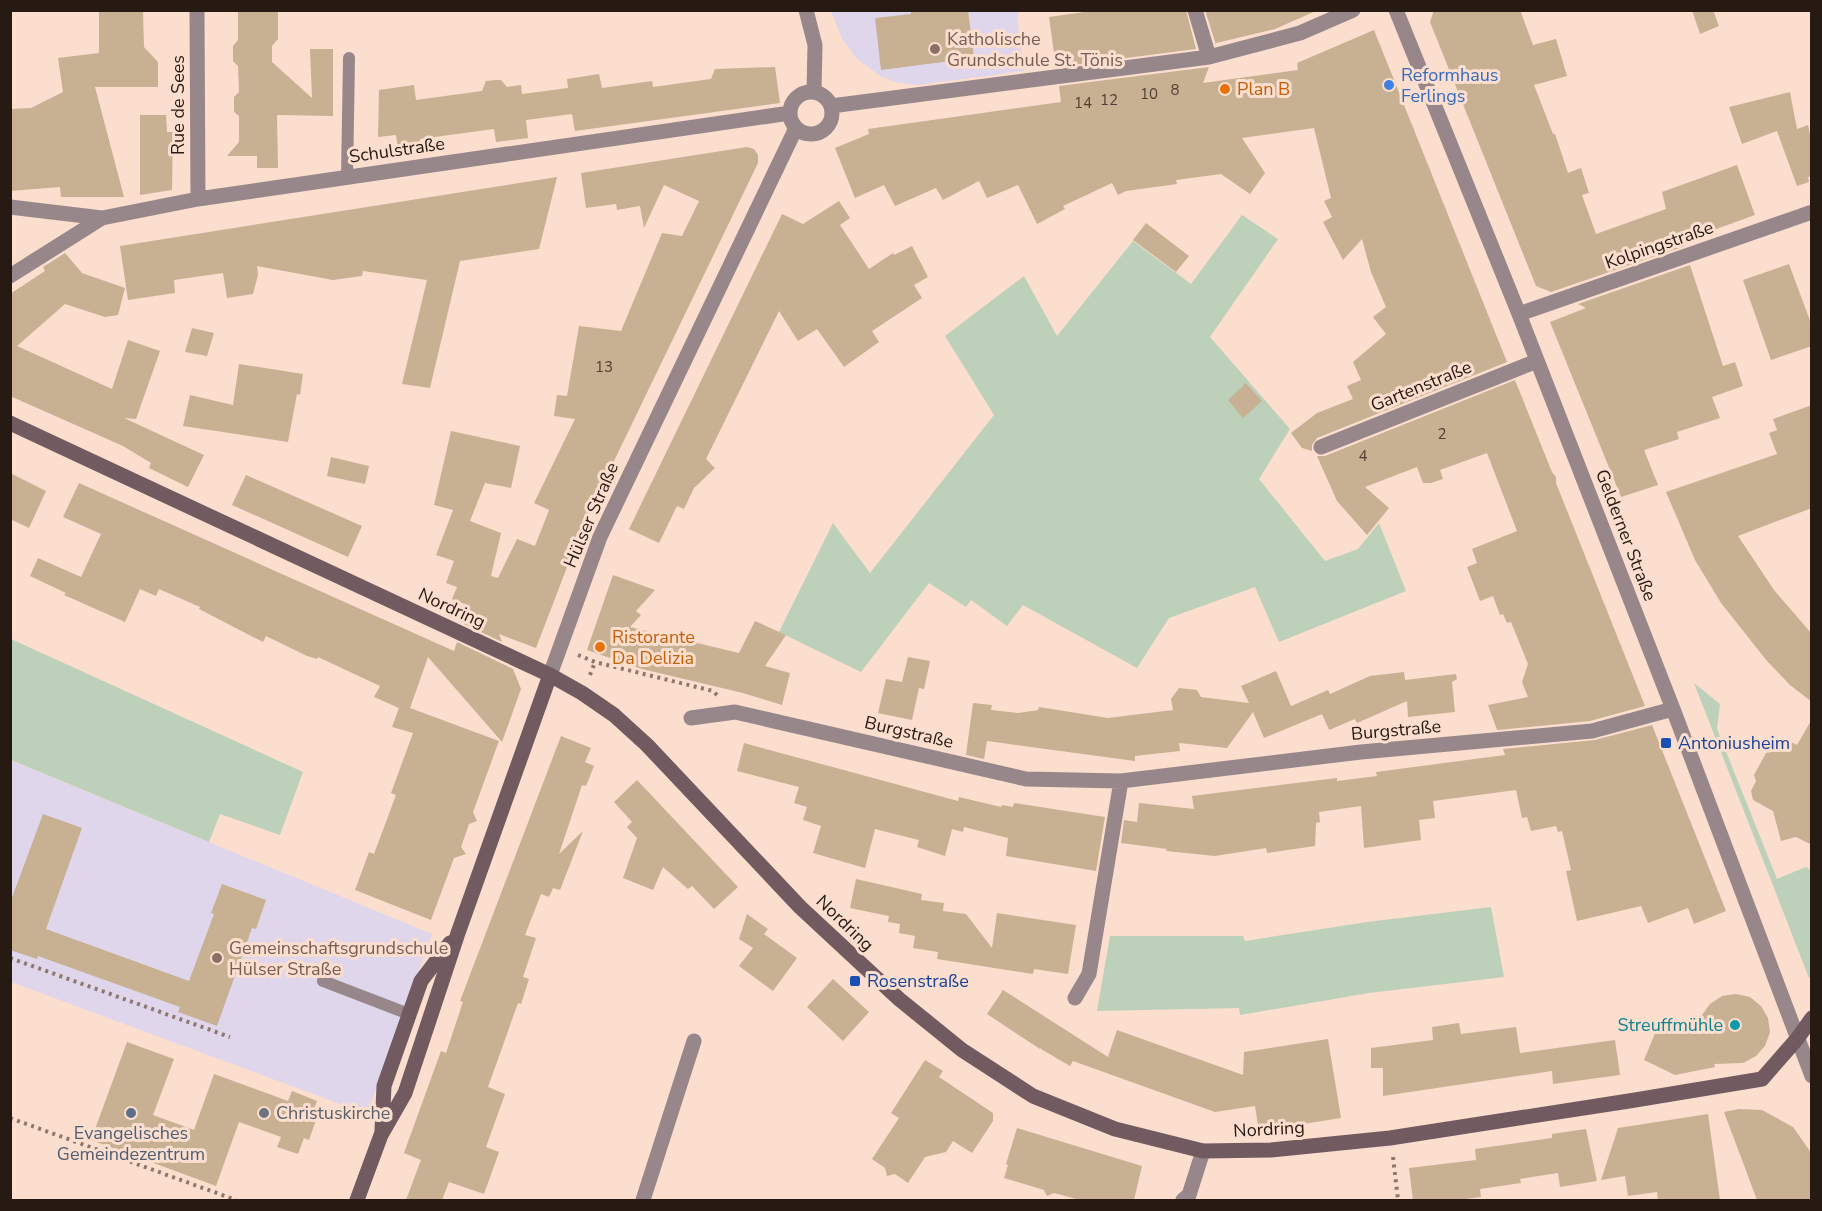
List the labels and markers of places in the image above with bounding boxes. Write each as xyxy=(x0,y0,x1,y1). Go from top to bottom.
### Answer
place label: Katholische Grundschule St. Tönis xyxy=(947,27,1123,72)
marker: Katholische Grundschule St. Tönis xyxy=(928,42,942,56)
place label: Reformhaus Ferlings xyxy=(1401,63,1499,108)
place label: Plan B xyxy=(1237,77,1290,101)
marker: Reformhaus Ferlings xyxy=(1382,78,1396,92)
marker: Plan B xyxy=(1218,82,1232,96)
place label: Ristorante Da Delizia xyxy=(612,625,695,670)
marker: Ristorante Da Delizia xyxy=(593,640,607,654)
place label: Antoniusheim xyxy=(1678,731,1790,755)
marker: Antoniusheim xyxy=(1659,736,1673,750)
place label: Gemeinschaftsgrundschule Hülser Straße xyxy=(229,936,448,981)
marker: Gemeinschaftsgrundschule Hülser Straße xyxy=(210,951,224,965)
place label: Rosenstraße xyxy=(867,969,969,993)
marker: Rosenstraße xyxy=(848,974,862,988)
place label: Streuffmühle xyxy=(1617,1013,1723,1037)
marker: Streuffmühle xyxy=(1728,1018,1742,1032)
place label: Christuskirche xyxy=(276,1101,390,1125)
marker: Evangelisches Gemeindezentrum xyxy=(124,1106,138,1120)
marker: Christuskirche xyxy=(257,1106,271,1120)
place label: Evangelisches Gemeindezentrum xyxy=(57,1121,205,1166)

